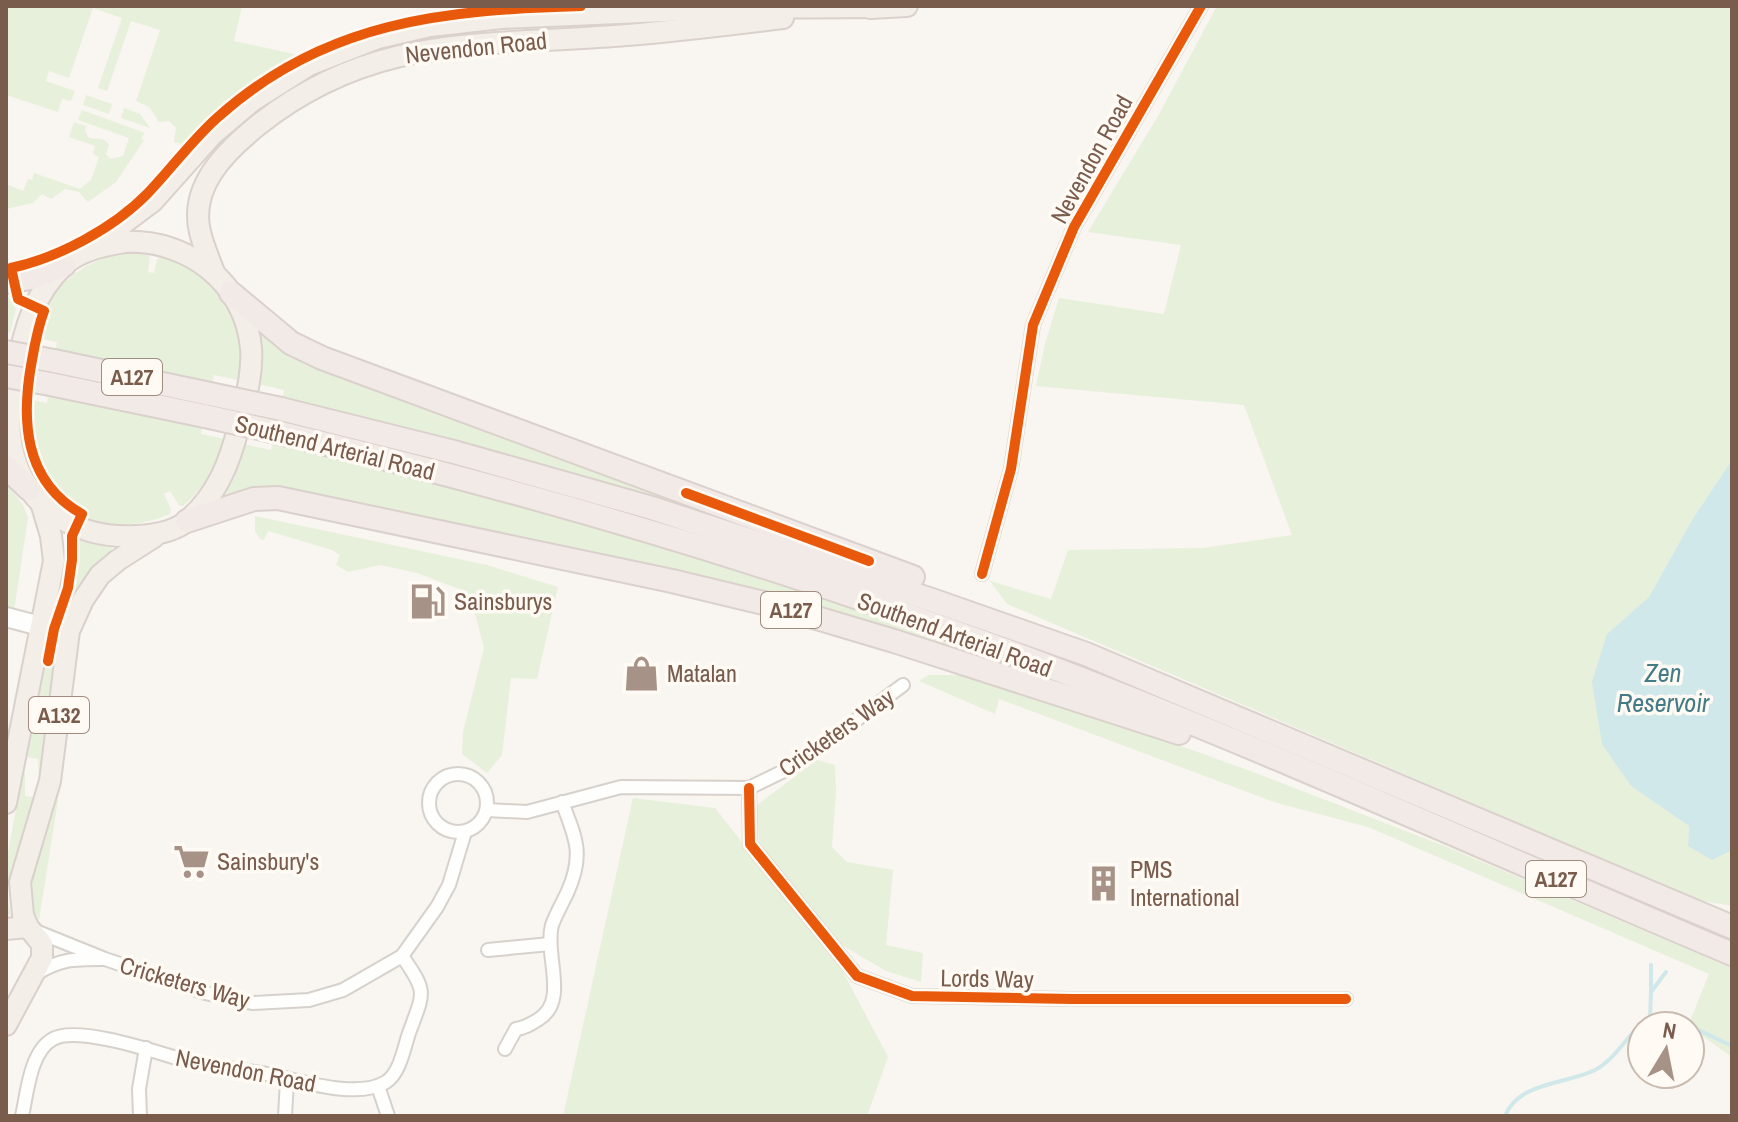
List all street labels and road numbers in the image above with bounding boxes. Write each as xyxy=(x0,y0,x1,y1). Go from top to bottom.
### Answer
street label: Nevendon Road xyxy=(404,24,548,70)
street label: Nevendon Road xyxy=(1043,89,1139,229)
road number: A127 xyxy=(102,359,162,395)
street label: Southend Arterial Road xyxy=(232,407,438,487)
street label: Southend Arterial Road xyxy=(853,584,1057,684)
road number: A127 xyxy=(761,592,821,628)
street label: Cricketers Way xyxy=(772,680,900,783)
road number: A132 xyxy=(29,697,89,733)
road number: A127 xyxy=(1526,861,1586,897)
street label: Cricketers Way xyxy=(116,948,254,1016)
street label: Lords Way xyxy=(940,961,1034,995)
street label: Nevendon Road xyxy=(173,1041,319,1099)

